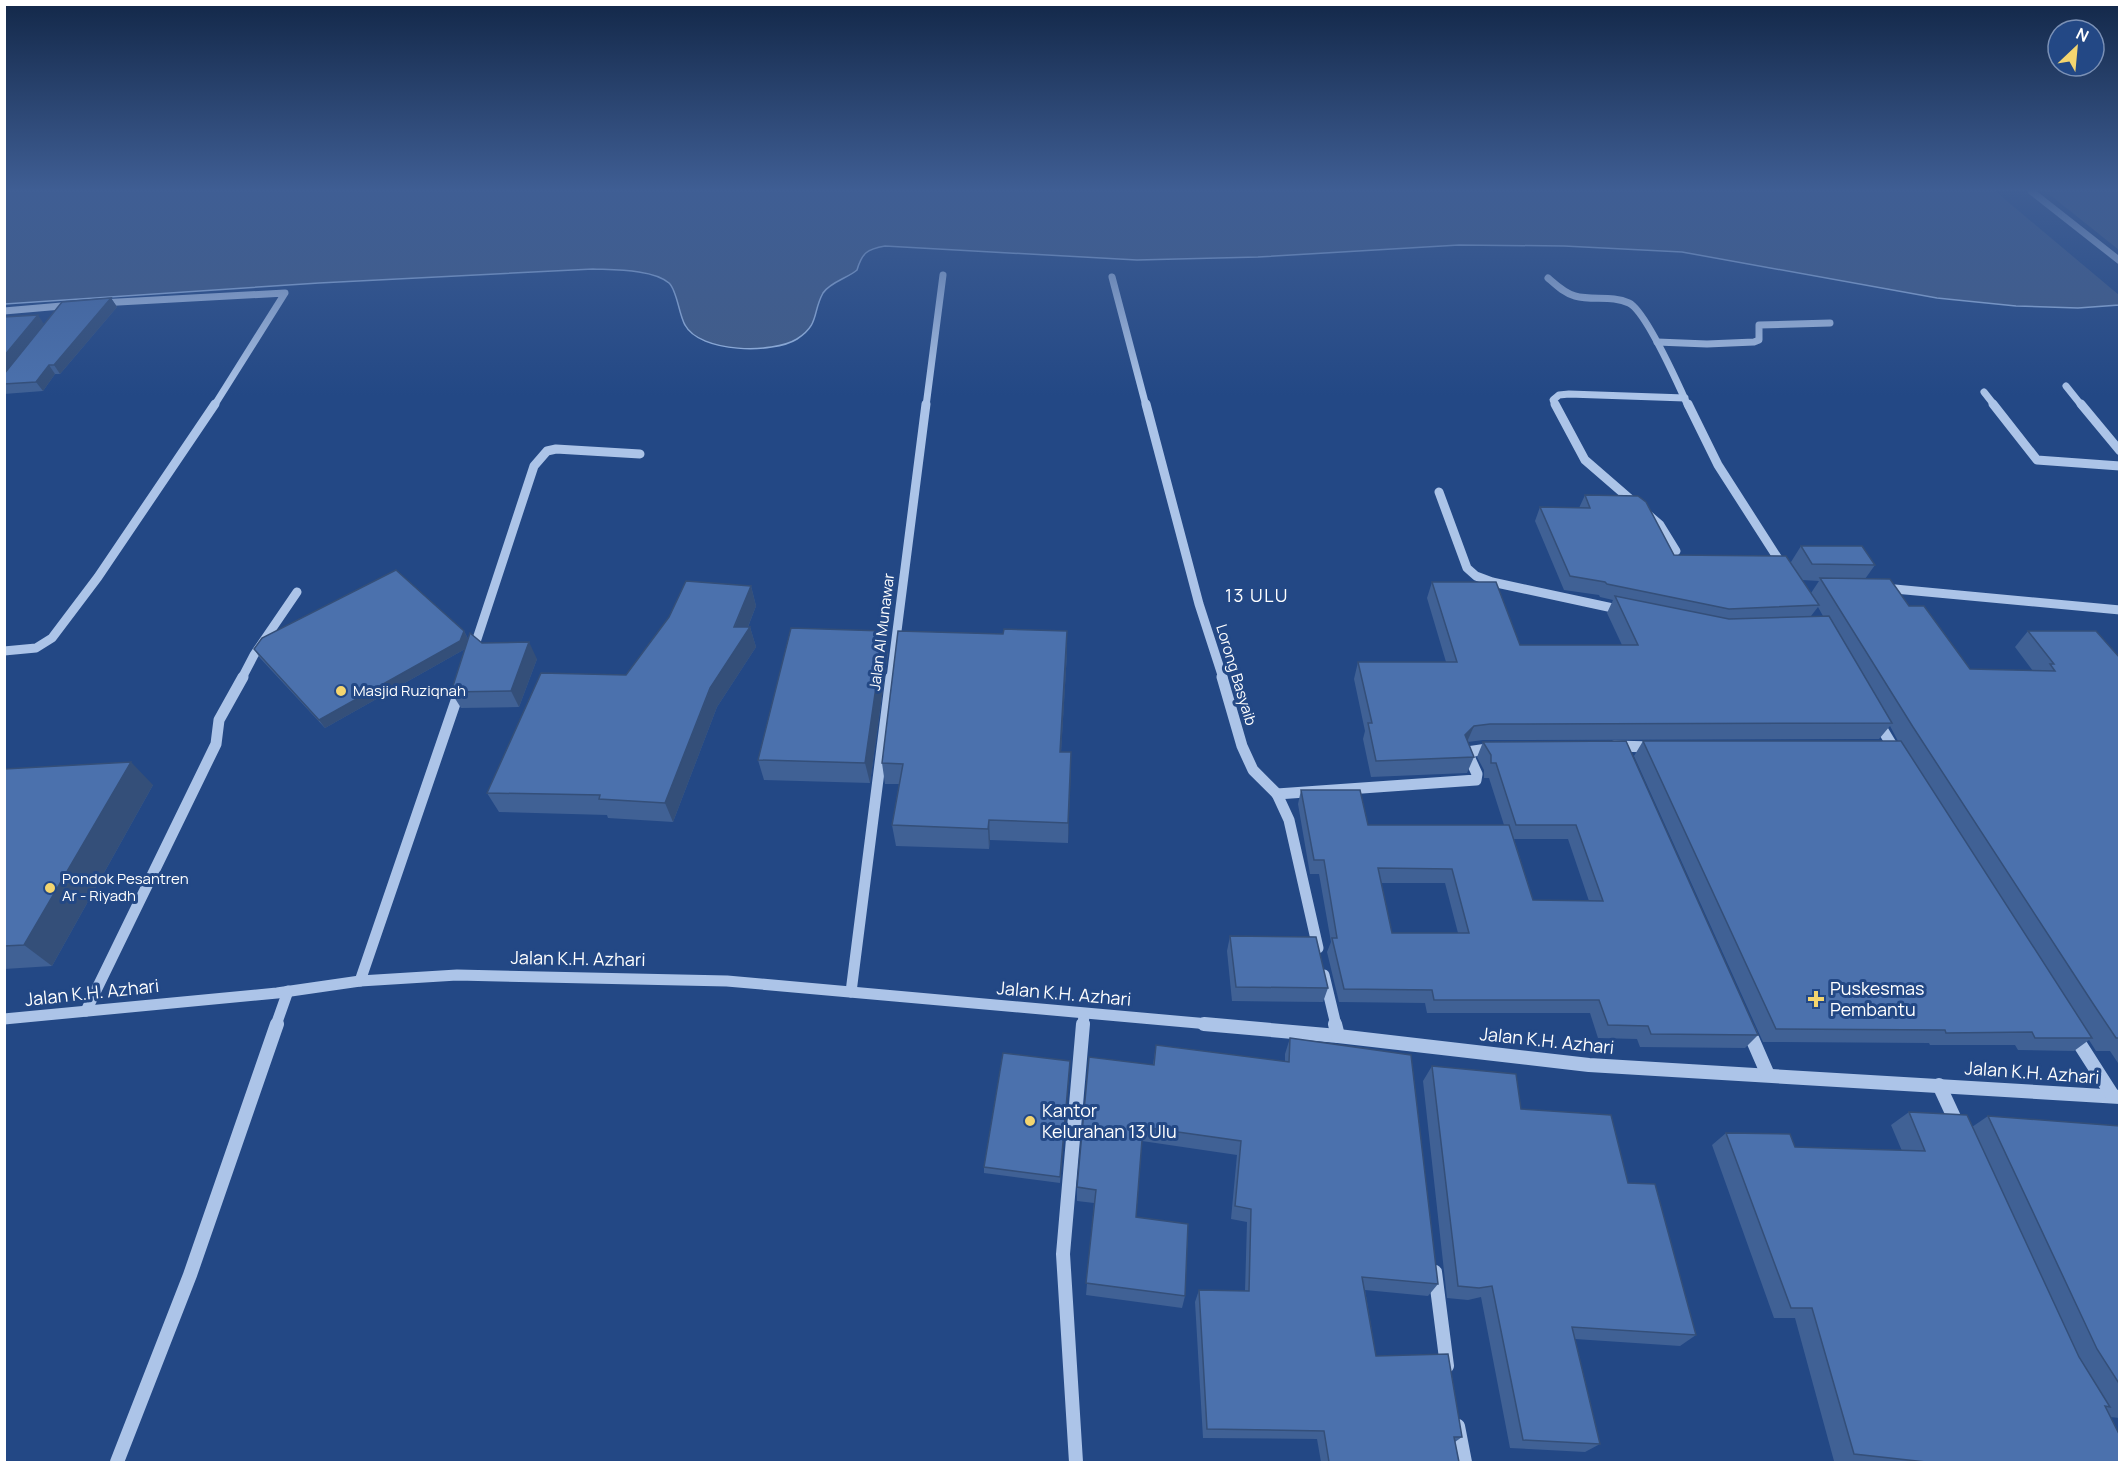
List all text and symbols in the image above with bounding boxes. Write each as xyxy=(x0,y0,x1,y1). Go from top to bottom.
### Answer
north arrow xyxy=(2046,18,2106,78)
text: N xyxy=(2073,22,2093,47)
street label: Jalan Al Munawar xyxy=(864,571,899,692)
district label: 13 ULU xyxy=(1225,583,1289,607)
street label: Lorong Basyaib xyxy=(1211,622,1262,728)
place label: Masjid Ruziqnah xyxy=(353,680,466,701)
marker: Masjid Ruziqnah xyxy=(334,684,348,698)
place label: Pondok Pesantren Ar - Riyadh xyxy=(62,868,189,906)
marker: Pondok Pesantren Ar - Riyadh xyxy=(43,881,57,895)
street label: Jalan K.H. Azhari xyxy=(510,945,646,971)
street label: Jalan K.H. Azhari xyxy=(24,973,160,1011)
street label: Jalan K.H. Azhari xyxy=(996,975,1132,1011)
place label: Puskesmas Pembantu xyxy=(1830,976,1924,1021)
marker: Puskesmas Pembantu xyxy=(1807,990,1825,1008)
street label: Jalan K.H. Azhari xyxy=(1479,1021,1615,1059)
street label: Jalan K.H. Azhari xyxy=(1964,1055,2100,1089)
place label: Kantor Kelurahan 13 Ulu xyxy=(1042,1098,1177,1143)
marker: Kantor Kelurahan 13 Ulu xyxy=(1023,1114,1037,1128)

